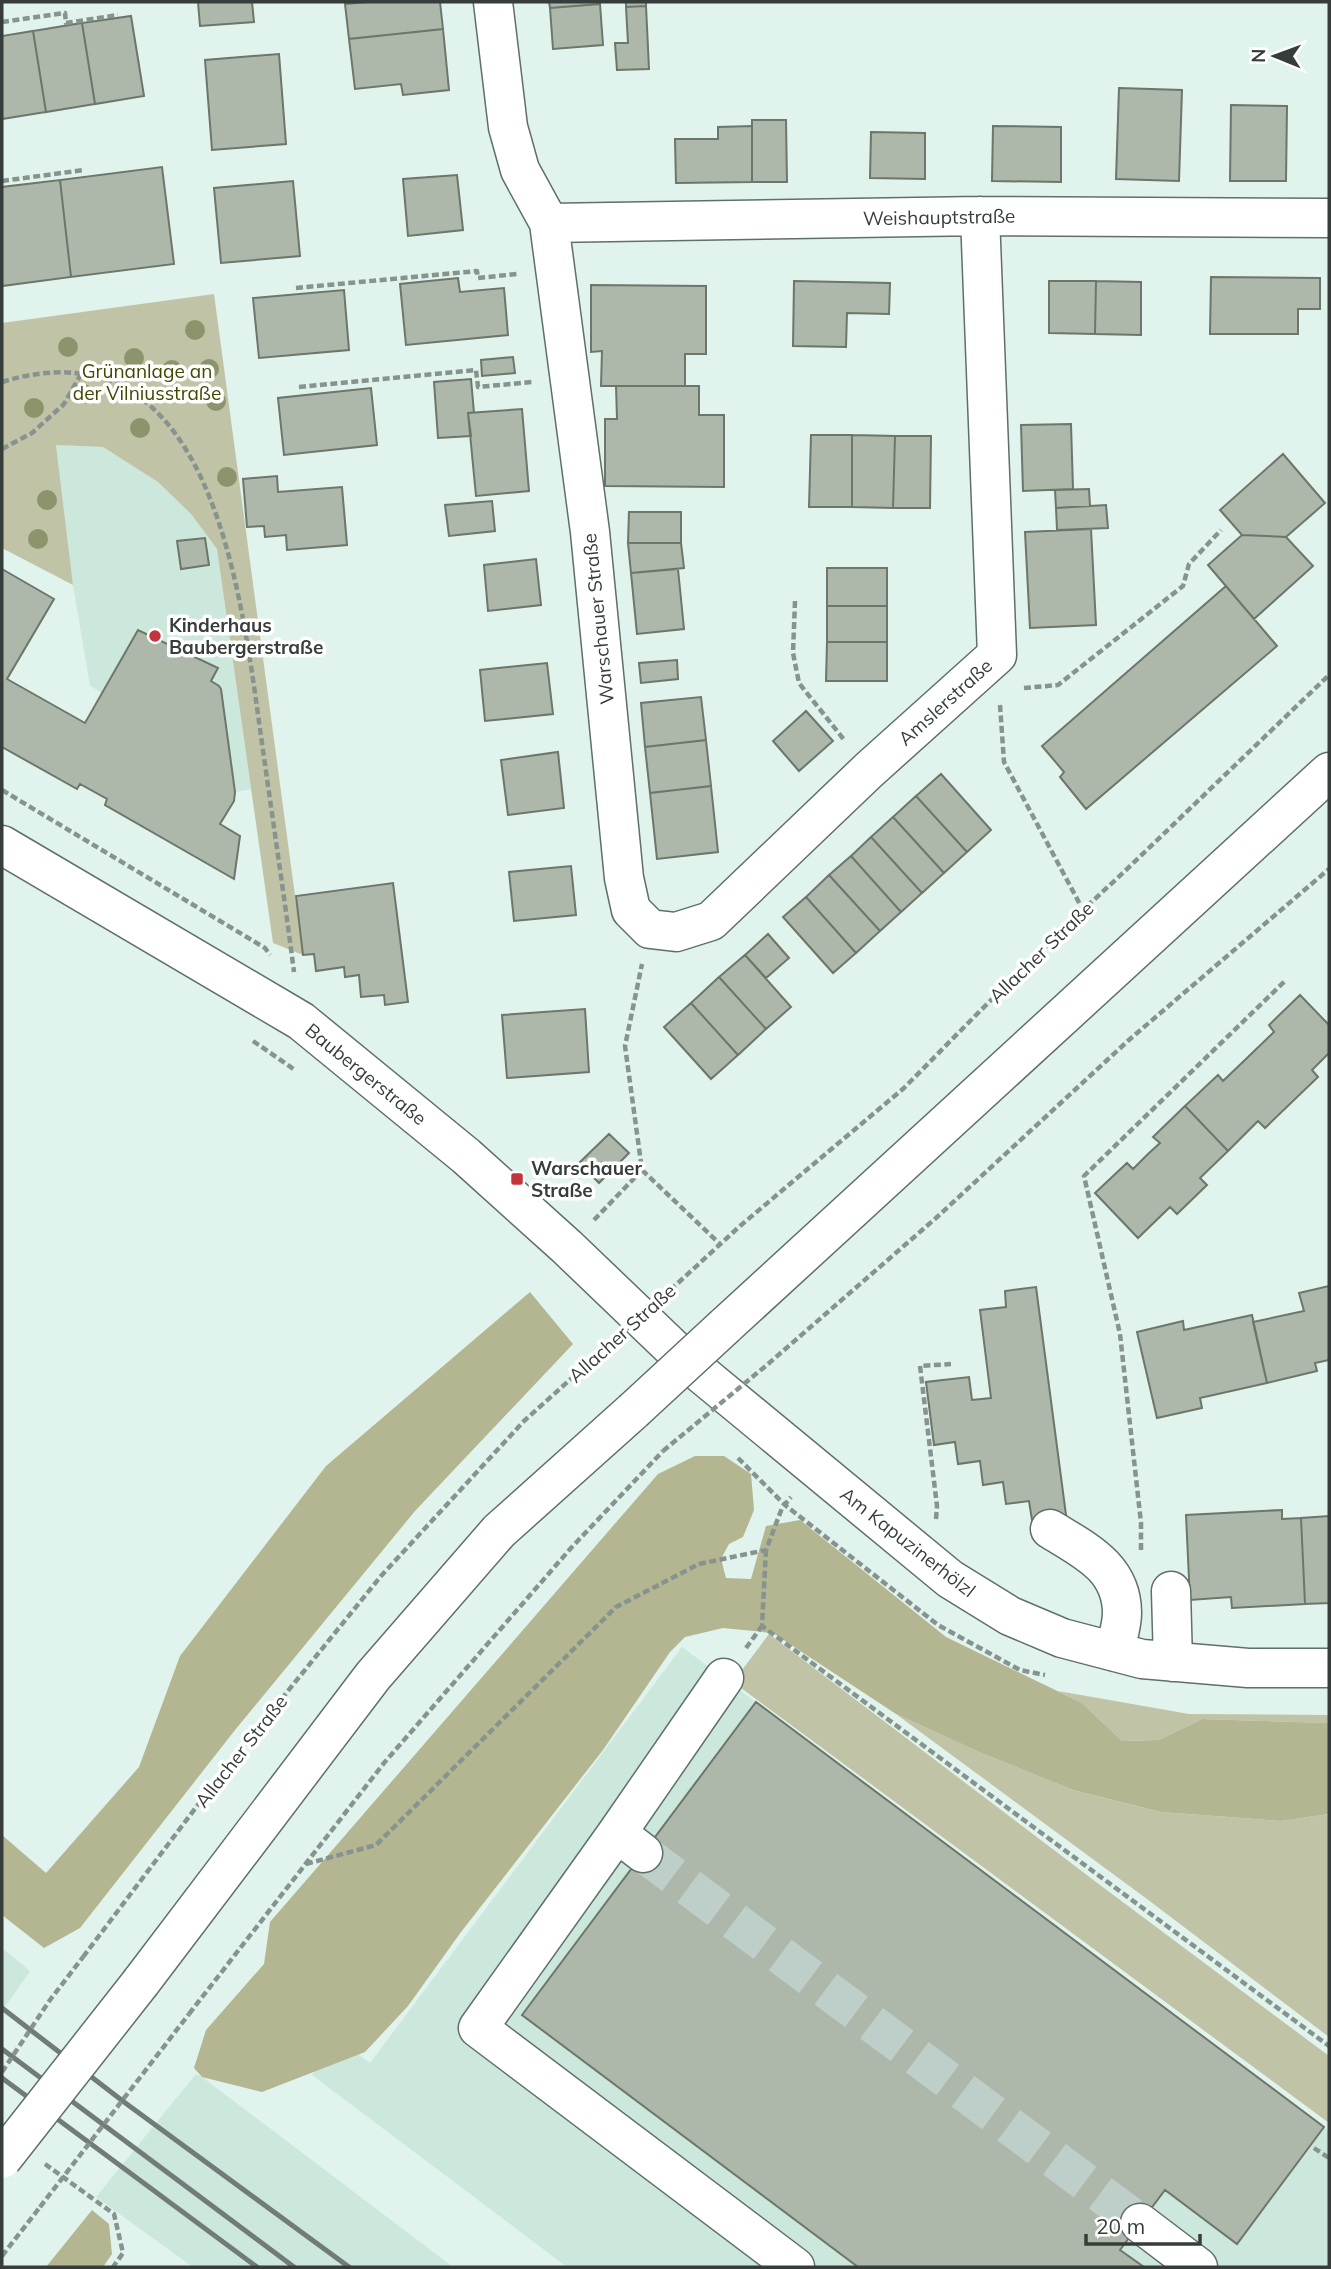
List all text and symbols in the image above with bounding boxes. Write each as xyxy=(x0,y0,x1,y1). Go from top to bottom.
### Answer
north arrow xyxy=(1240,21,1310,91)
text: N xyxy=(1246,48,1270,63)
street label: Weishauptstraße xyxy=(863,204,1015,230)
park label: Grünanlage an der Vilniusstraße xyxy=(73,359,221,405)
street label: Warschauer Straße xyxy=(577,532,619,706)
place label: Kinderhaus Baubergerstraße xyxy=(169,613,323,659)
marker: Kinderhaus Baubergerstraße xyxy=(147,628,163,644)
street label: Amslerstraße xyxy=(893,654,997,750)
street label: Allacher Straße xyxy=(984,896,1098,1008)
street label: Baubergerstraße xyxy=(301,1018,431,1130)
place label: Warschauer Straße xyxy=(531,1156,642,1202)
marker: Warschauer Straße xyxy=(509,1171,525,1187)
street label: Allacher Straße xyxy=(563,1279,681,1387)
street label: Am Kapuzinerhölzl xyxy=(836,1482,980,1602)
street label: Allacher Straße xyxy=(190,1690,292,1812)
scale bar xyxy=(1086,2202,1200,2246)
text: 20 m xyxy=(1096,2213,1145,2239)

